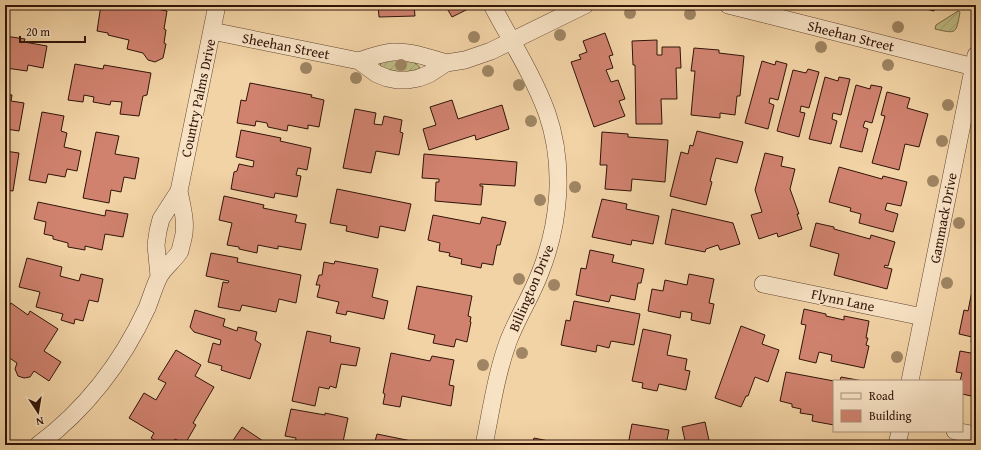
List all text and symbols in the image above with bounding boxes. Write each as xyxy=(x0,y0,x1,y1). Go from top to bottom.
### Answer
street label: Sheehan Street xyxy=(806,16,896,56)
scale bar xyxy=(20,18,85,44)
text: 20 m xyxy=(26,23,50,40)
street label: Sheehan Street xyxy=(241,28,331,64)
street label: Country Palms Drive xyxy=(176,37,220,159)
street label: Gammack Drive xyxy=(924,171,962,265)
street label: Billington Drive xyxy=(504,241,559,335)
street label: Flynn Lane xyxy=(809,284,877,317)
legend xyxy=(833,380,963,432)
text: Road xyxy=(869,387,895,404)
north arrow xyxy=(18,392,58,432)
text: Building xyxy=(869,407,912,424)
text: N xyxy=(34,413,45,431)

